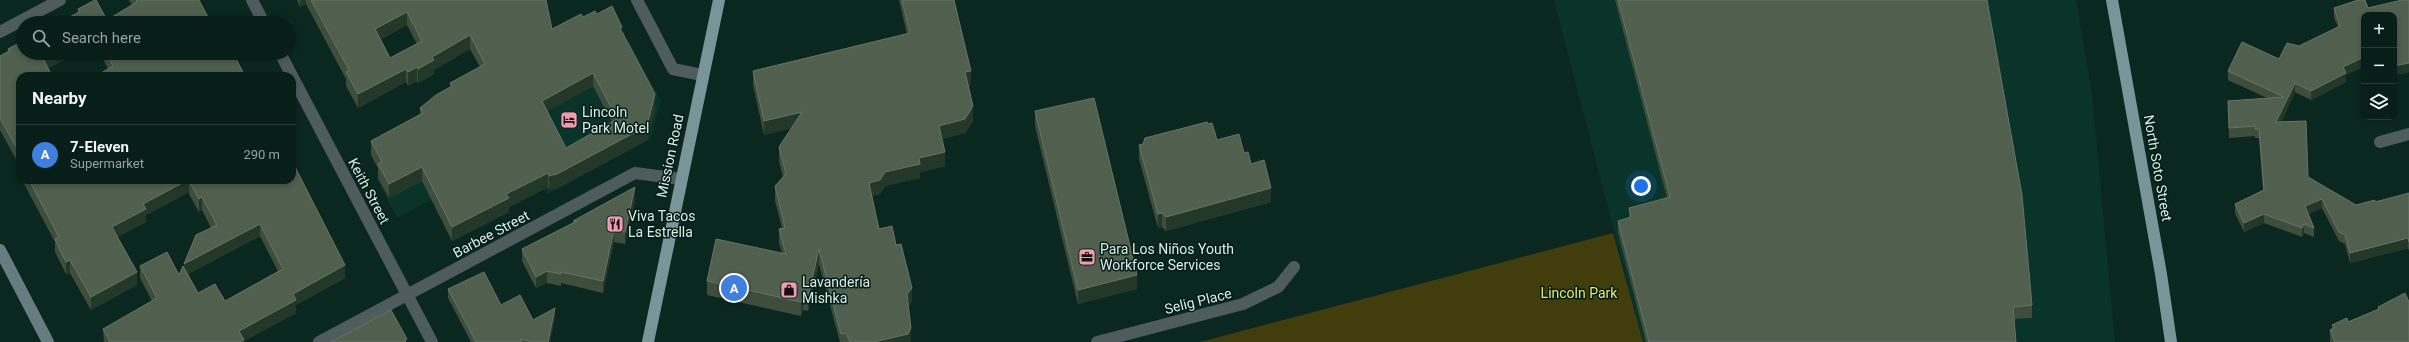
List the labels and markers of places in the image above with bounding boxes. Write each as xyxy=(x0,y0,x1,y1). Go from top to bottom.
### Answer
place label: Lincoln Park Motel xyxy=(582,104,649,136)
hotel icon: Lincoln Park Motel xyxy=(559,110,579,130)
place label: Viva Tacos La Estrella xyxy=(628,208,696,240)
restaurant icon: Viva Tacos La Estrella xyxy=(605,214,625,234)
place label: Para Los Niños Youth Workforce Services xyxy=(1100,241,1234,273)
office icon: Para Los Niños Youth Workforce Services xyxy=(1077,247,1097,267)
pin: A xyxy=(721,273,747,303)
place label: Lavandería Mishka xyxy=(802,274,870,306)
shop icon: Lavandería Mishka xyxy=(779,280,799,300)

